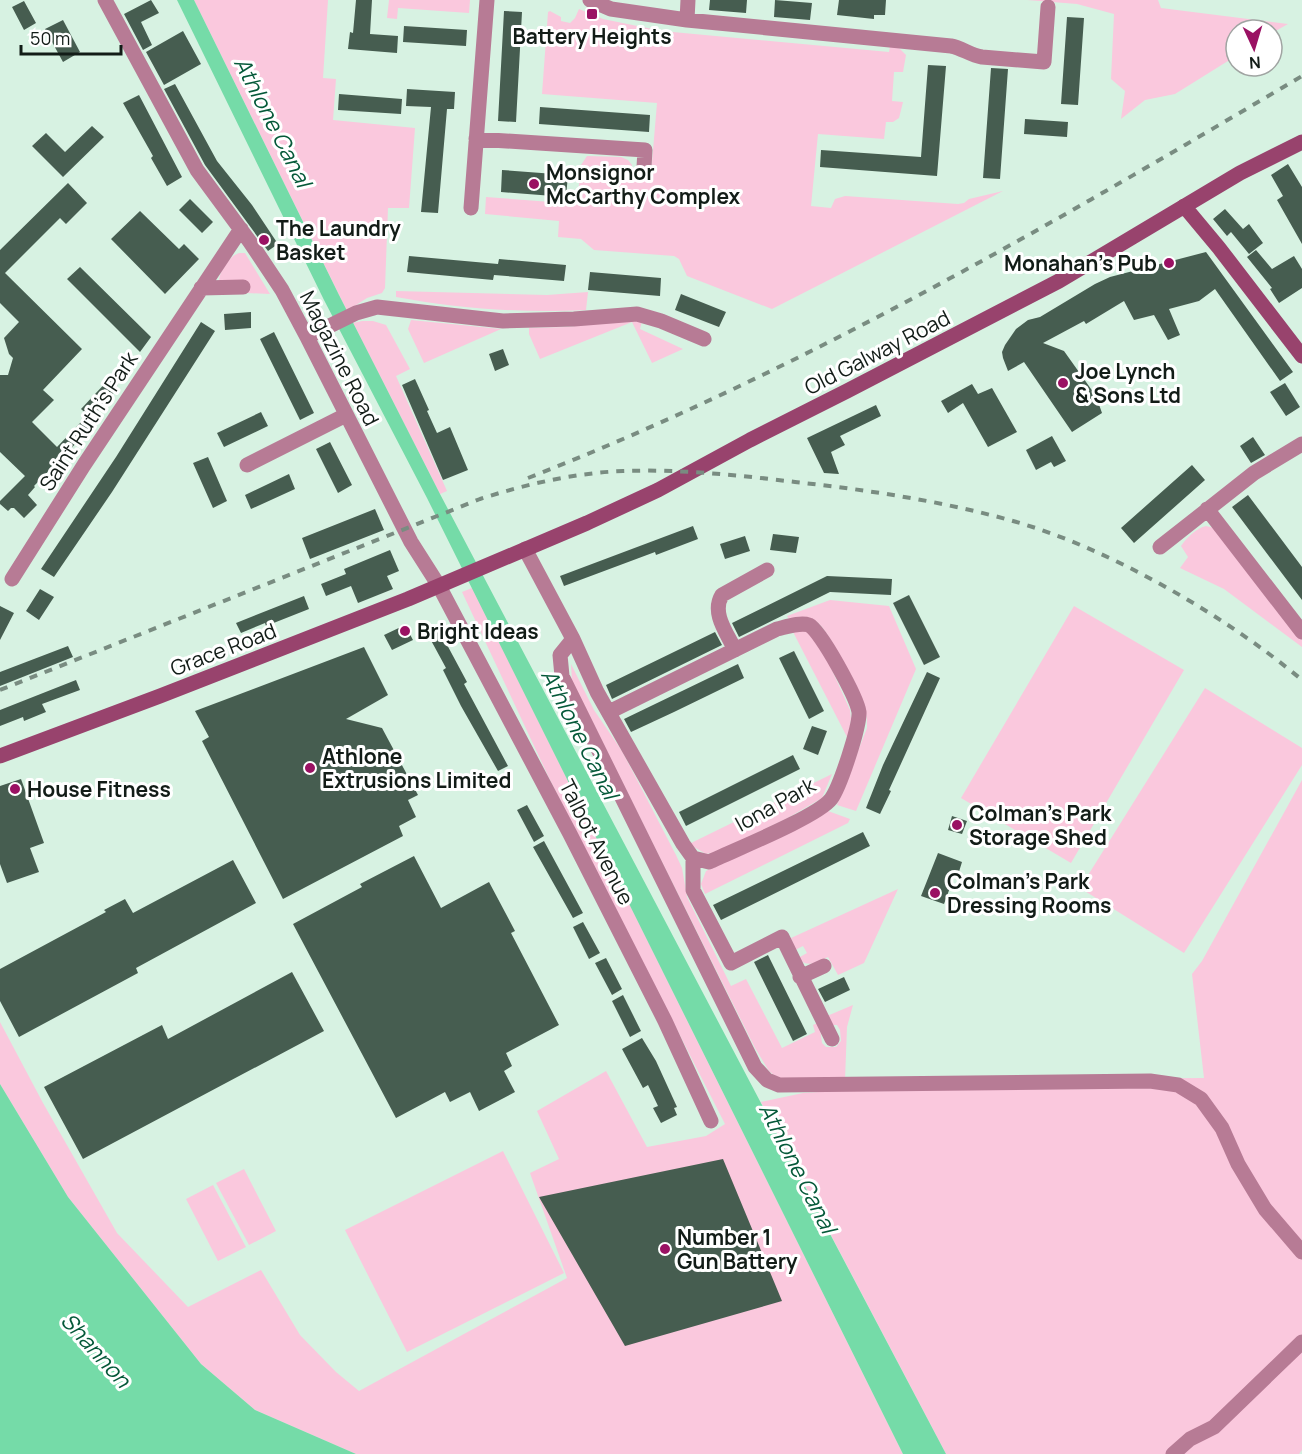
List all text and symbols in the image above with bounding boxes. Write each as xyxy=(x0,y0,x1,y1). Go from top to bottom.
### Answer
marker: Battery Heights xyxy=(585,7,599,21)
scale bar xyxy=(21,18,122,56)
north arrow xyxy=(1224,18,1284,78)
place label: Battery Heights xyxy=(512,22,672,50)
text: 50 m xyxy=(30,26,70,50)
water label: Athlone Canal xyxy=(227,52,320,195)
text: N xyxy=(1249,52,1262,74)
place label: Monsignor McCarthy Complex xyxy=(546,158,741,210)
marker: Monsignor McCarthy Complex xyxy=(527,177,541,191)
place label: The Laundry Basket xyxy=(276,214,401,266)
marker: The Laundry Basket xyxy=(257,233,271,247)
place label: Monahan's Pub xyxy=(1004,249,1157,277)
marker: Monahan's Pub xyxy=(1162,256,1176,270)
street label: Magazine Road xyxy=(294,286,386,430)
street label: Old Galway Road xyxy=(800,303,954,401)
street label: Saint Ruth's Park xyxy=(32,345,144,496)
place label: Joe Lynch & Sons Ltd xyxy=(1075,357,1181,409)
marker: Joe Lynch & Sons Ltd xyxy=(1056,376,1070,390)
street label: Grace Road xyxy=(166,616,280,682)
place label: Bright Ideas xyxy=(417,617,539,645)
marker: Bright Ideas xyxy=(398,624,412,638)
water label: Athlone Canal xyxy=(534,664,627,807)
place label: Athlone Extrusions Limited xyxy=(322,742,511,794)
marker: Athlone Extrusions Limited xyxy=(303,761,317,775)
street label: Iona Park xyxy=(730,770,821,837)
place label: House Fitness xyxy=(27,775,171,803)
street label: Talbot Avenue xyxy=(553,775,641,909)
marker: House Fitness xyxy=(8,782,22,796)
place label: Colman's Park Storage Shed xyxy=(969,799,1112,851)
marker: Colman's Park Storage Shed xyxy=(950,818,964,832)
place label: Colman's Park Dressing Rooms xyxy=(947,867,1112,919)
marker: Colman's Park Dressing Rooms xyxy=(928,886,942,900)
water label: Athlone Canal xyxy=(752,1098,845,1241)
place label: Number 1 Gun Battery xyxy=(677,1223,798,1275)
marker: Number 1 Gun Battery xyxy=(658,1242,672,1256)
water label: Shannon xyxy=(54,1306,138,1395)

